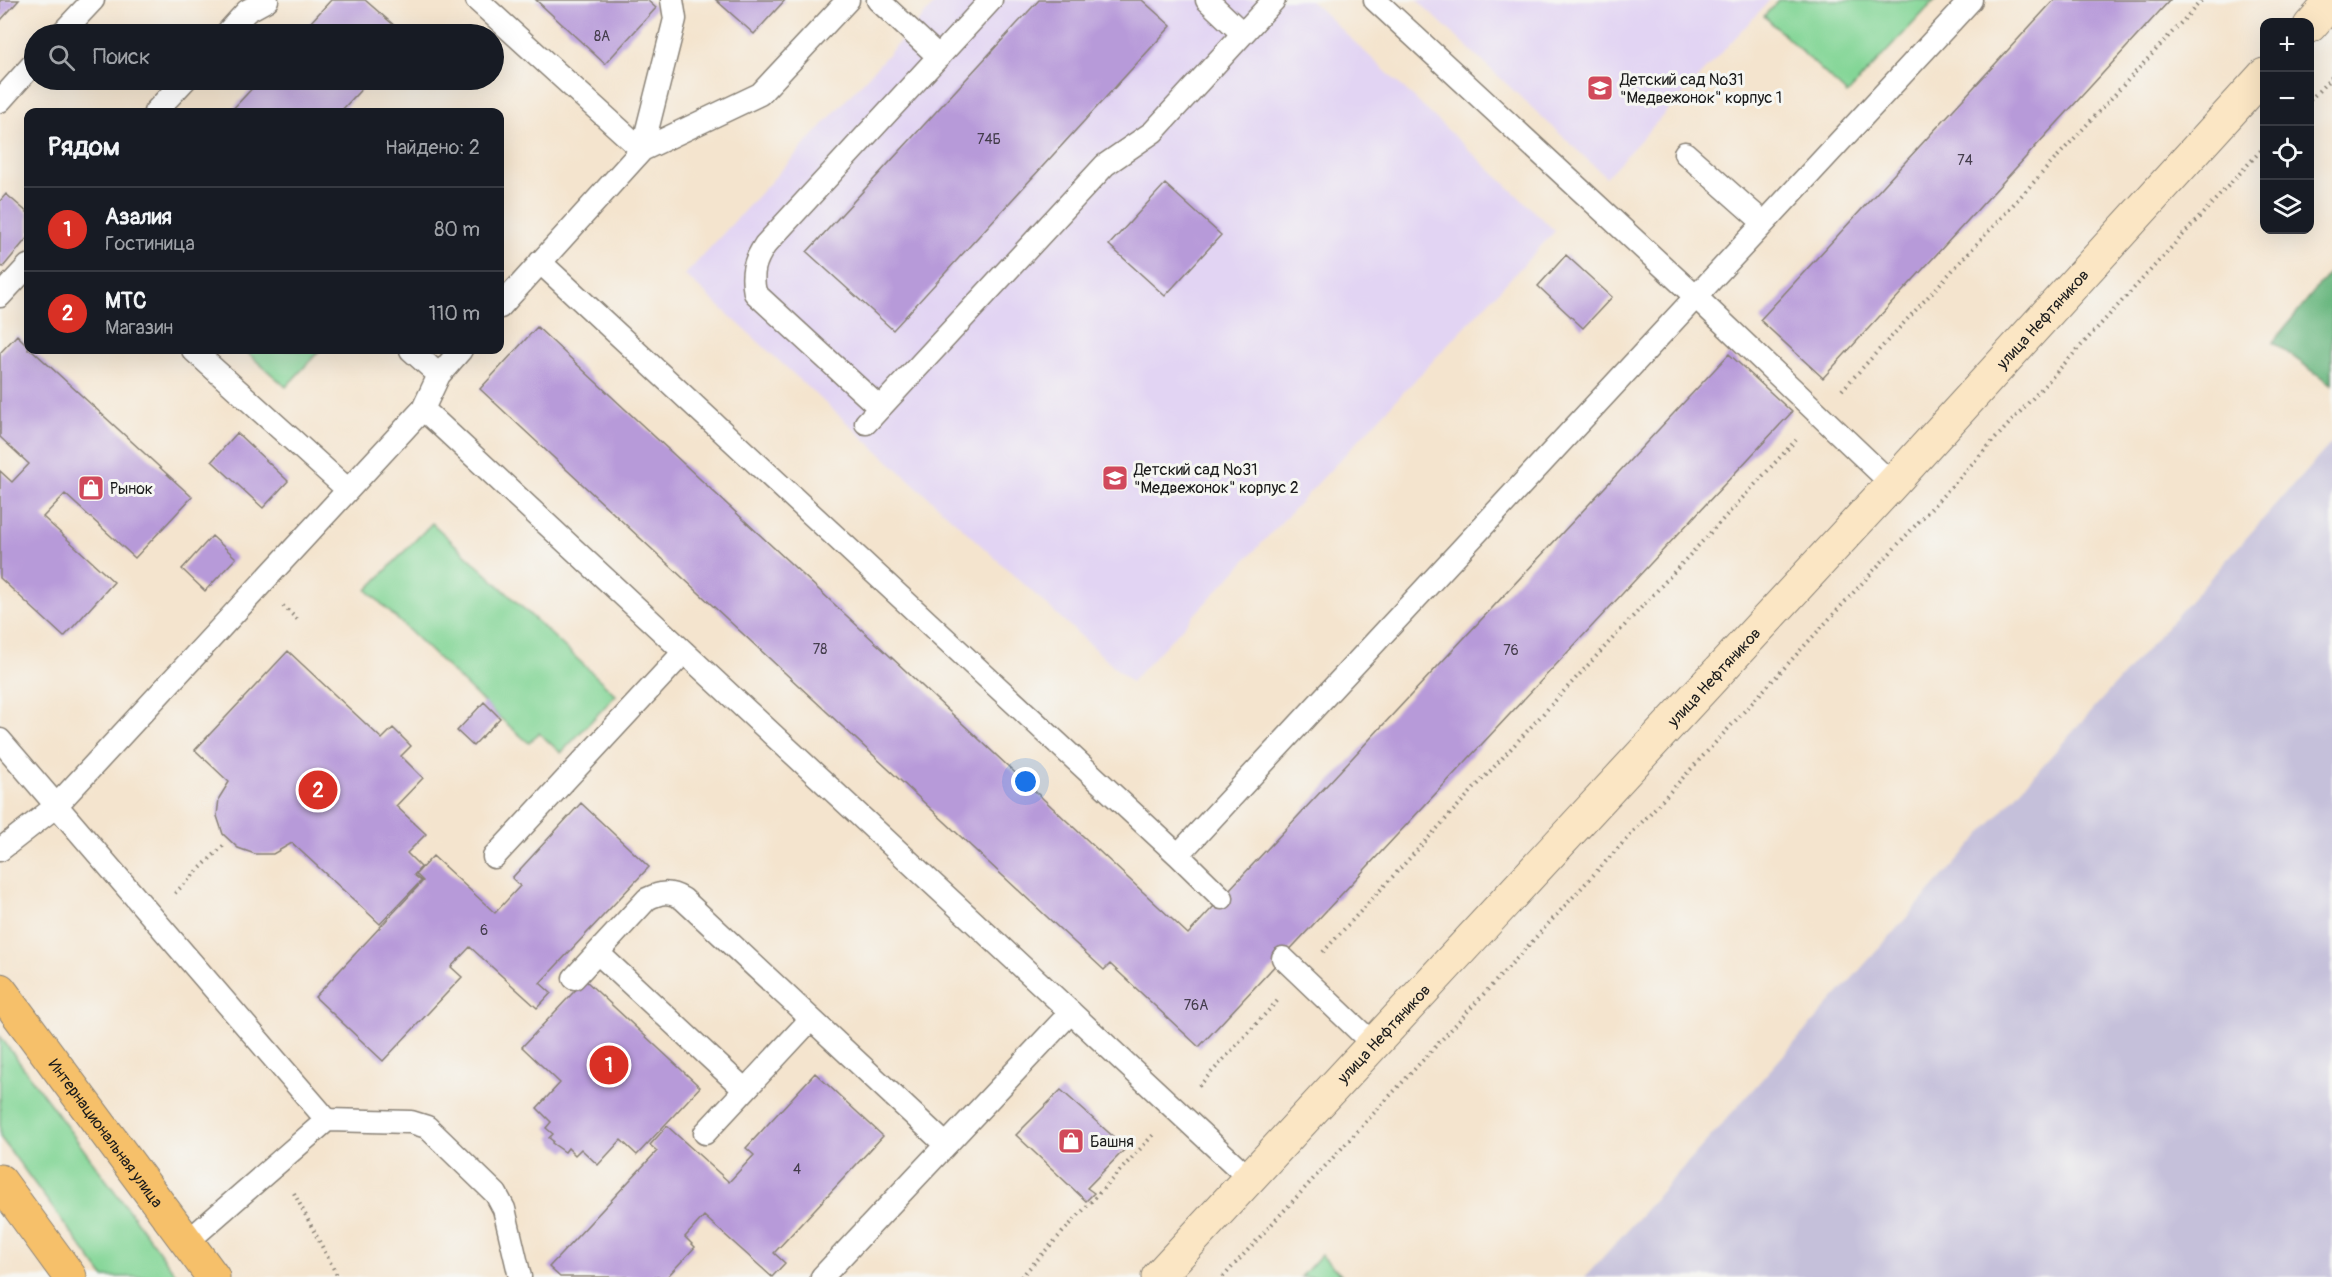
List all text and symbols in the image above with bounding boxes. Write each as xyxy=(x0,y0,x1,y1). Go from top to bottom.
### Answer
map controls xyxy=(2260,18,2314,234)
button: + xyxy=(2260,18,2314,72)
search box xyxy=(24,24,504,90)
house number: 8А xyxy=(594,28,610,45)
icon: search xyxy=(45,41,78,74)
text: Поиск xyxy=(93,43,150,71)
place label: Детский сад №31 "Медвежонок" корпус 1 xyxy=(1619,70,1782,108)
button: − xyxy=(2260,72,2314,126)
school or university icon: Детский сад №31 "Медвежонок" корпус 1 xyxy=(1585,73,1615,103)
button: locate xyxy=(2260,126,2314,180)
text: Рядом xyxy=(48,131,120,163)
house number: 74Б xyxy=(977,131,1001,148)
text: Найдено: 2 xyxy=(385,135,480,160)
house number: 74 xyxy=(1957,152,1973,169)
button: layers xyxy=(2260,180,2314,234)
text: Азалия xyxy=(105,203,172,231)
text: 1 xyxy=(64,217,71,242)
text: 80 m xyxy=(434,217,480,242)
text: Гостиница xyxy=(105,231,195,256)
street label: улица Нефтяников xyxy=(1992,265,2094,374)
text: МТС xyxy=(105,287,147,315)
text: 2 xyxy=(62,301,73,326)
text: 110 m xyxy=(429,301,480,326)
text: Магазин xyxy=(105,315,173,340)
place label: Детский сад №31 "Медвежонок" корпус 2 xyxy=(1133,460,1299,498)
school or university icon: Детский сад №31 "Медвежонок" корпус 2 xyxy=(1100,463,1130,493)
shop icon: Рынок xyxy=(76,473,106,503)
place label: Рынок xyxy=(110,479,153,499)
street label: улица Нефтяников xyxy=(1663,624,1765,732)
house number: 78 xyxy=(813,641,827,658)
house number: 76 xyxy=(1503,642,1519,659)
your location xyxy=(1011,767,1040,796)
pin: 2 xyxy=(298,768,338,812)
house number: 6 xyxy=(480,922,488,939)
street label: улица Нефтяников xyxy=(1333,980,1435,1089)
house number: 76А xyxy=(1184,997,1208,1014)
pin: 1 xyxy=(590,1042,628,1088)
street label: Интернациональная улица xyxy=(44,1055,167,1212)
shop icon: Башня xyxy=(1056,1126,1086,1156)
place label: Башня xyxy=(1090,1132,1134,1152)
house number: 4 xyxy=(793,1161,801,1178)

